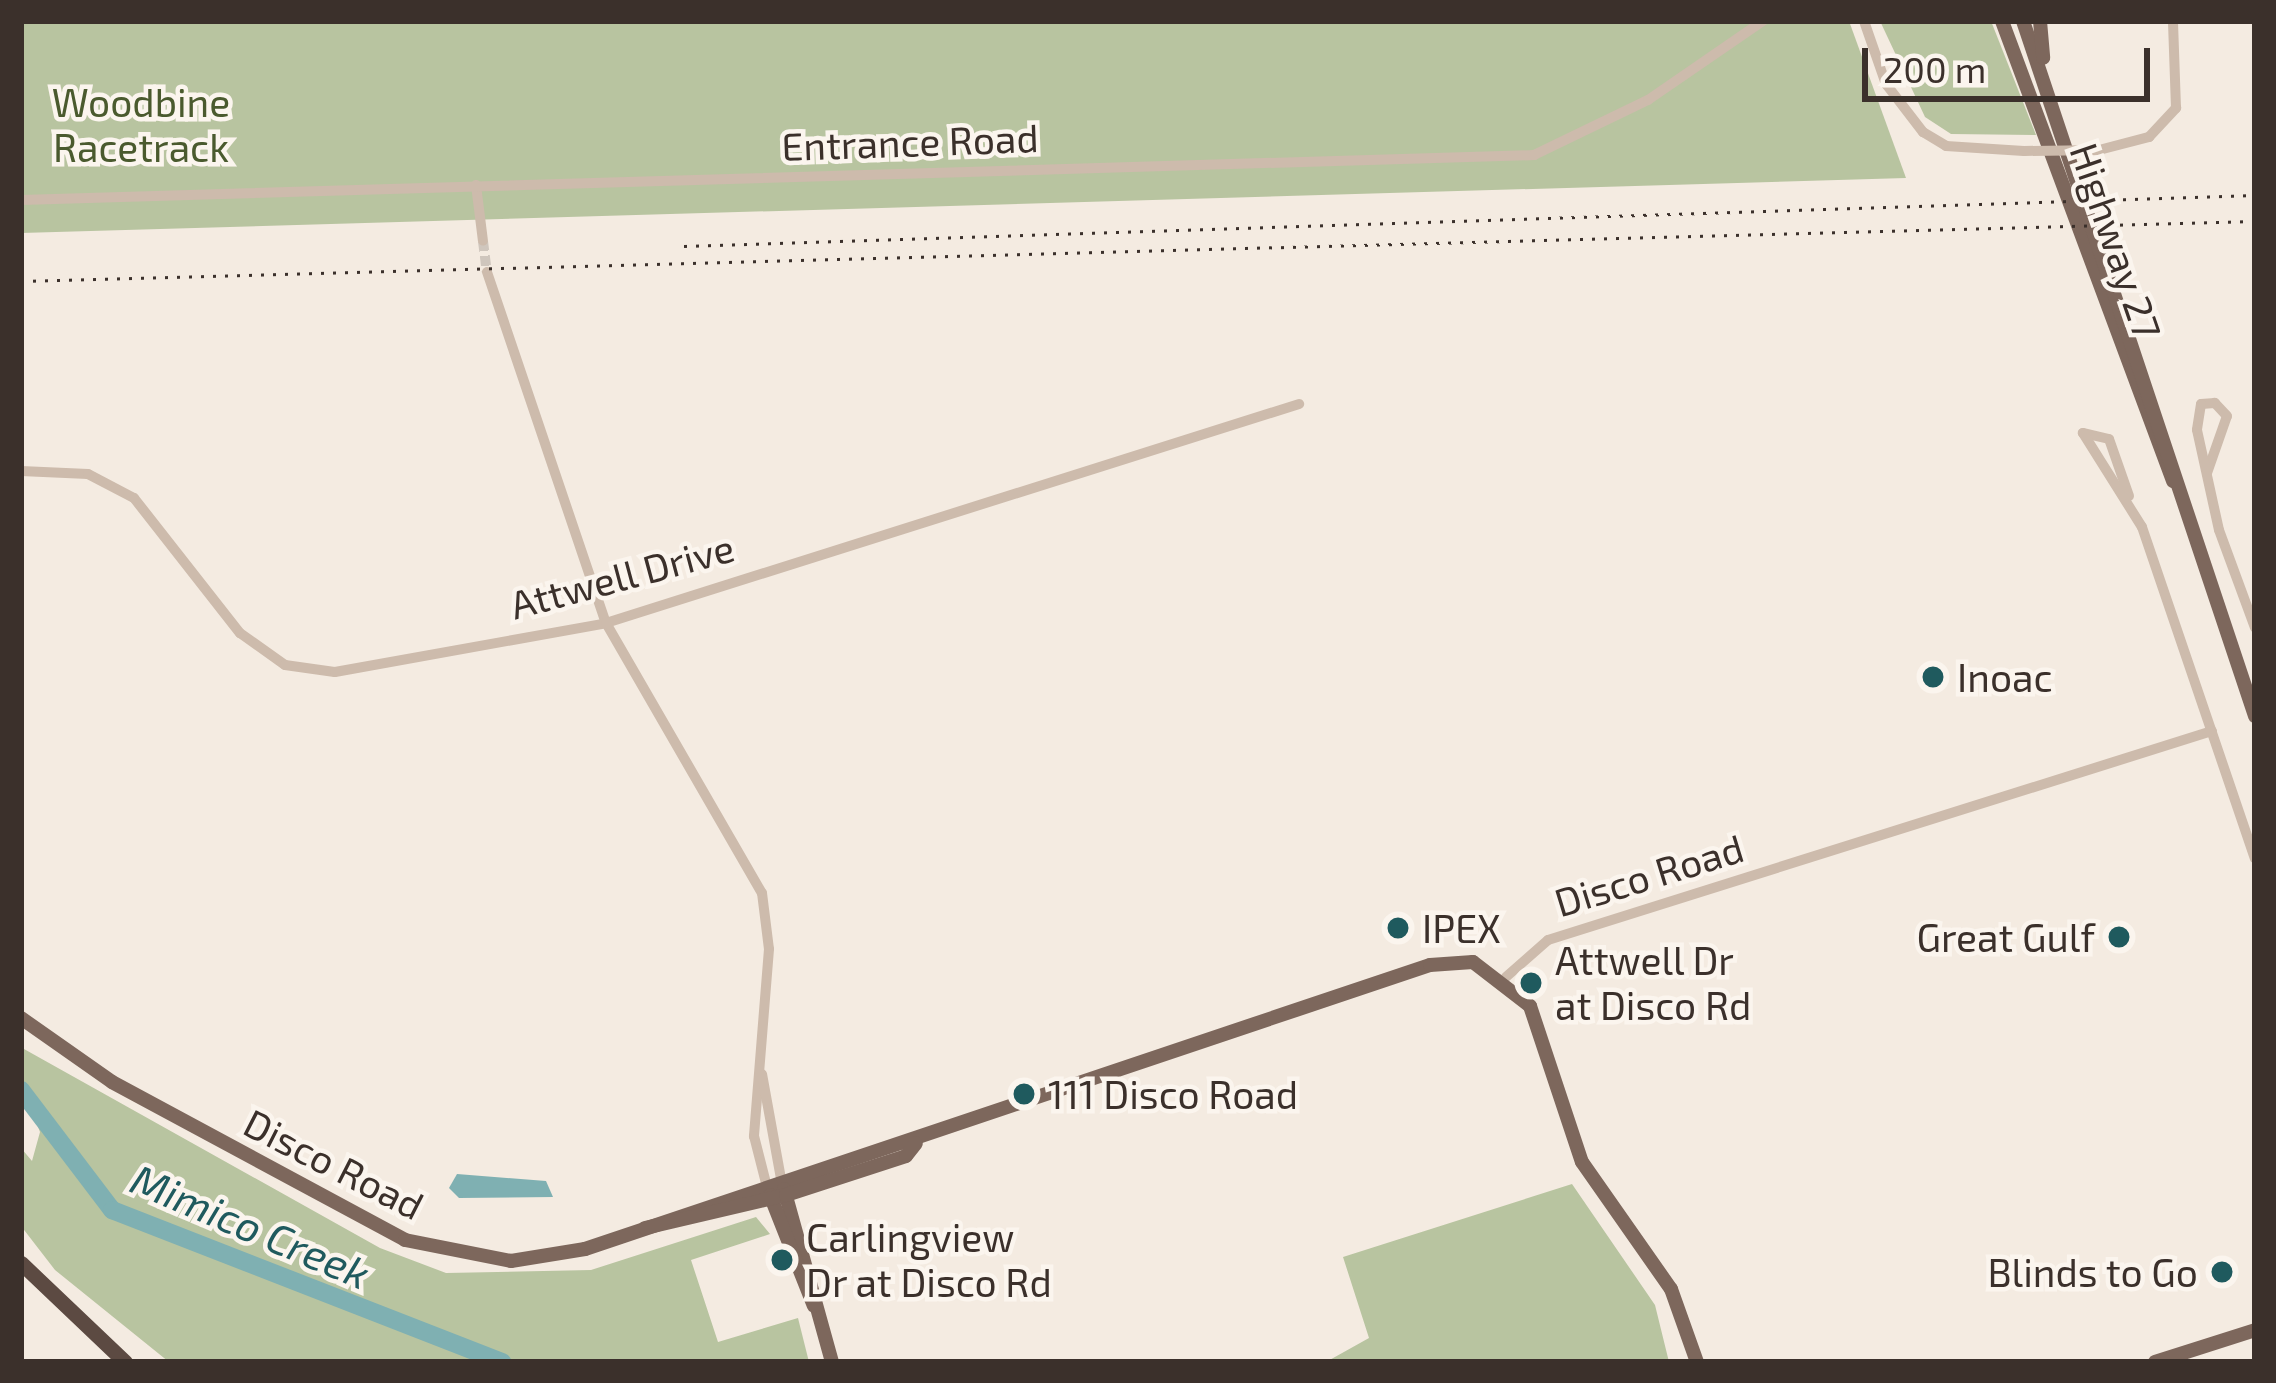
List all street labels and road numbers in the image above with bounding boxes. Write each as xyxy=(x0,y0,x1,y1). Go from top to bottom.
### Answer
street label: Entrance Road xyxy=(781,114,1039,170)
street label: Highway 27 xyxy=(2061,137,2171,345)
street label: Attwell Drive xyxy=(504,524,740,628)
street label: Disco Road xyxy=(1549,824,1749,926)
street label: Disco Road xyxy=(237,1099,431,1229)

